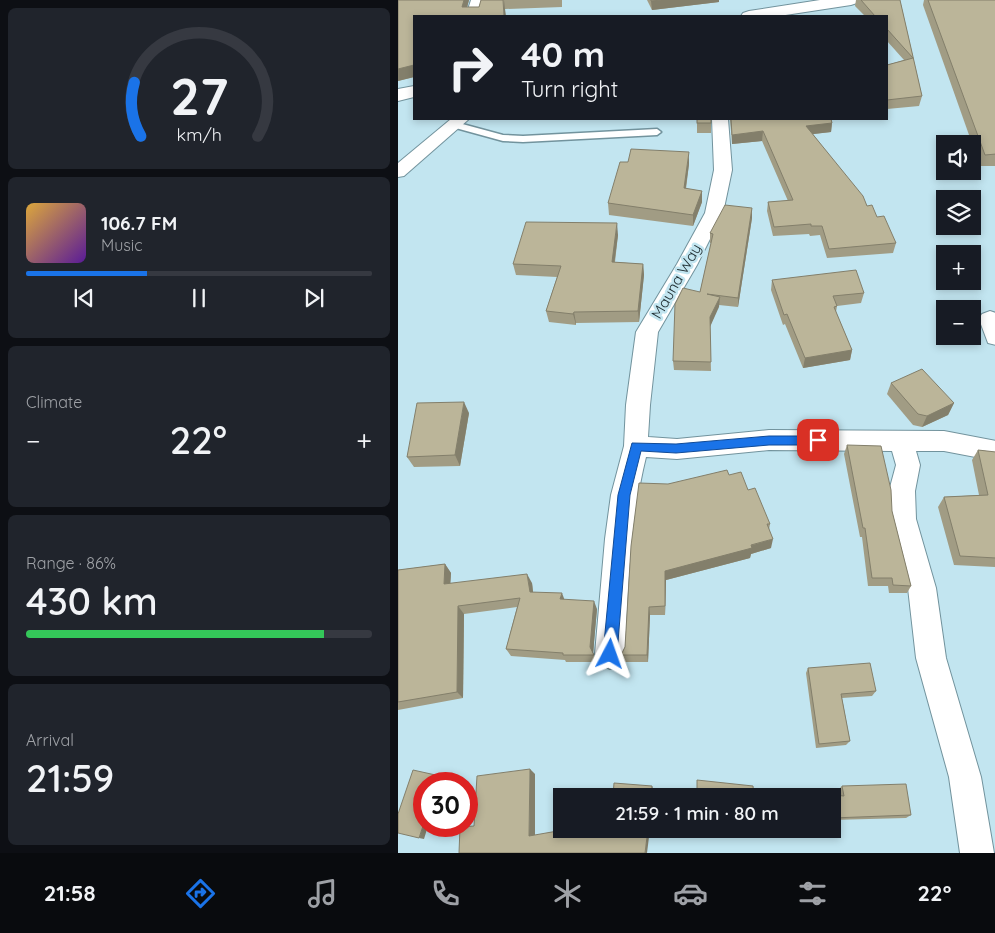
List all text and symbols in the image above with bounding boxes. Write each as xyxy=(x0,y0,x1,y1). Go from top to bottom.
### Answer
text: 40 m xyxy=(521,32,605,76)
icon: right xyxy=(438,35,503,100)
text: 27 xyxy=(170,63,228,128)
text: Turn right xyxy=(521,75,618,103)
text: km/h xyxy=(176,123,222,145)
map controls xyxy=(936,135,981,345)
button: sound xyxy=(936,135,981,180)
button: layers xyxy=(936,190,981,235)
text: 106.7 FM xyxy=(101,211,177,235)
text: Music xyxy=(101,235,143,255)
street label: Mauna Way xyxy=(647,240,705,322)
button: + xyxy=(936,245,981,290)
icon: previous xyxy=(70,284,98,312)
icon: pause xyxy=(185,284,213,312)
icon: next xyxy=(300,284,328,312)
button: − xyxy=(936,300,981,345)
text: Climate xyxy=(26,392,82,412)
text: 22° xyxy=(170,416,227,464)
pin xyxy=(797,419,839,461)
text: − xyxy=(26,423,41,458)
text: + xyxy=(356,423,372,458)
icon: arrive xyxy=(804,426,832,454)
text: Range · 86% xyxy=(26,553,116,573)
text: 430 km xyxy=(26,577,158,625)
position arrow xyxy=(583,627,635,679)
text: Arrival xyxy=(26,730,74,750)
text: 21:59 xyxy=(26,754,114,802)
speed limit sign: 30 xyxy=(413,772,478,837)
text: 21:59 · 1 min · 80 m xyxy=(615,801,779,825)
icon: directions xyxy=(183,876,218,911)
icon: music xyxy=(305,876,340,911)
icon: phone xyxy=(428,876,463,911)
icon: climate xyxy=(550,876,585,911)
icon: car xyxy=(673,876,708,911)
icon: filters xyxy=(795,876,830,911)
text: 21:58 xyxy=(44,879,96,907)
text: 22° xyxy=(918,879,951,907)

